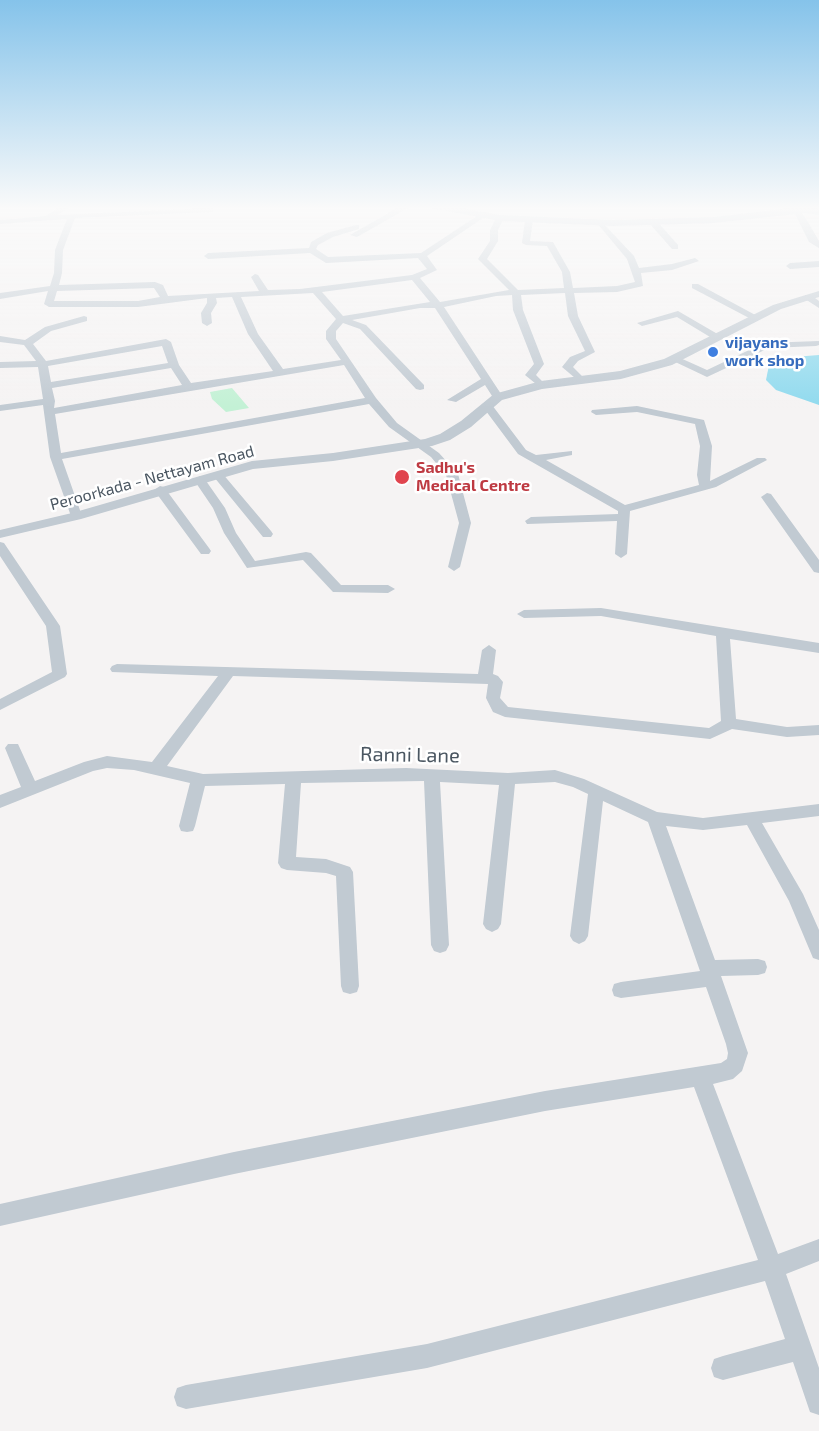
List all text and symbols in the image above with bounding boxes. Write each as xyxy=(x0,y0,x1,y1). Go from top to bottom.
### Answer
place label: vijayans work shop xyxy=(725,333,804,371)
marker: vijayans work shop xyxy=(706,345,720,359)
street label: Peroorkada - Nettayam Road xyxy=(48,442,256,514)
place label: Sadhu's Medical Centre xyxy=(416,458,530,496)
marker: Sadhu's Medical Centre xyxy=(393,468,411,486)
street label: Ranni Lane xyxy=(360,742,460,768)

